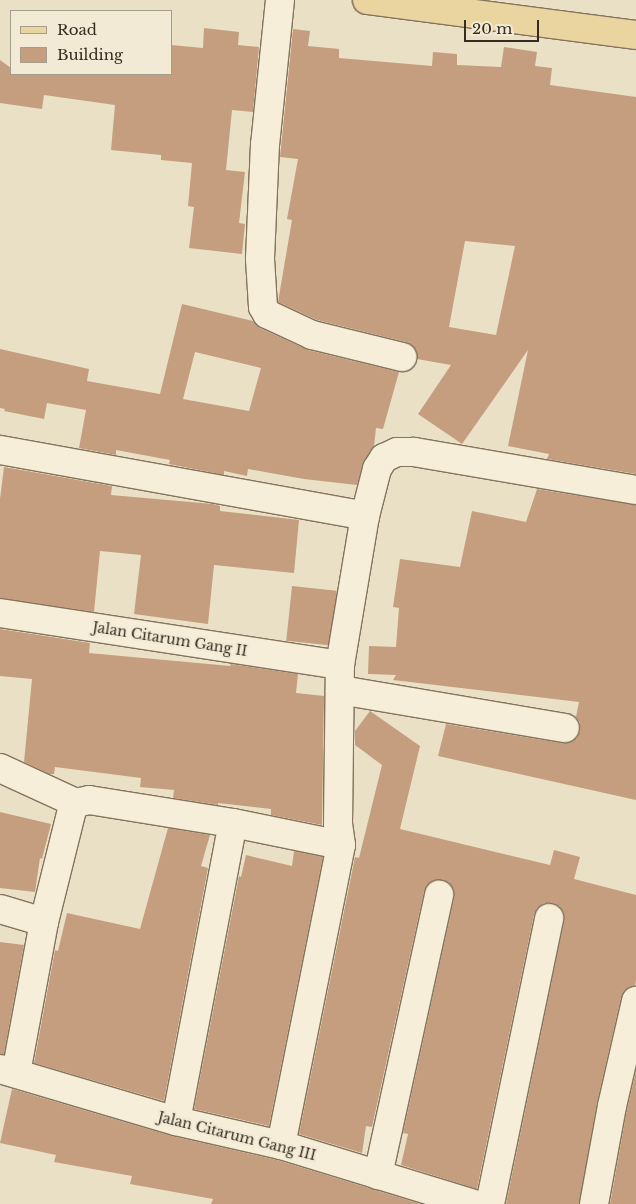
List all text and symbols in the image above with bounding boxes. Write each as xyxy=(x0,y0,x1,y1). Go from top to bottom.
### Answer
legend xyxy=(10,10,172,75)
scale bar xyxy=(466,10,541,42)
text: 20 m xyxy=(472,19,512,38)
text: Road xyxy=(57,20,97,39)
text: Building xyxy=(57,45,123,64)
street label: Jalan Citarum Gang II xyxy=(91,618,249,660)
street label: Jalan Citarum Gang III xyxy=(156,1108,318,1164)

